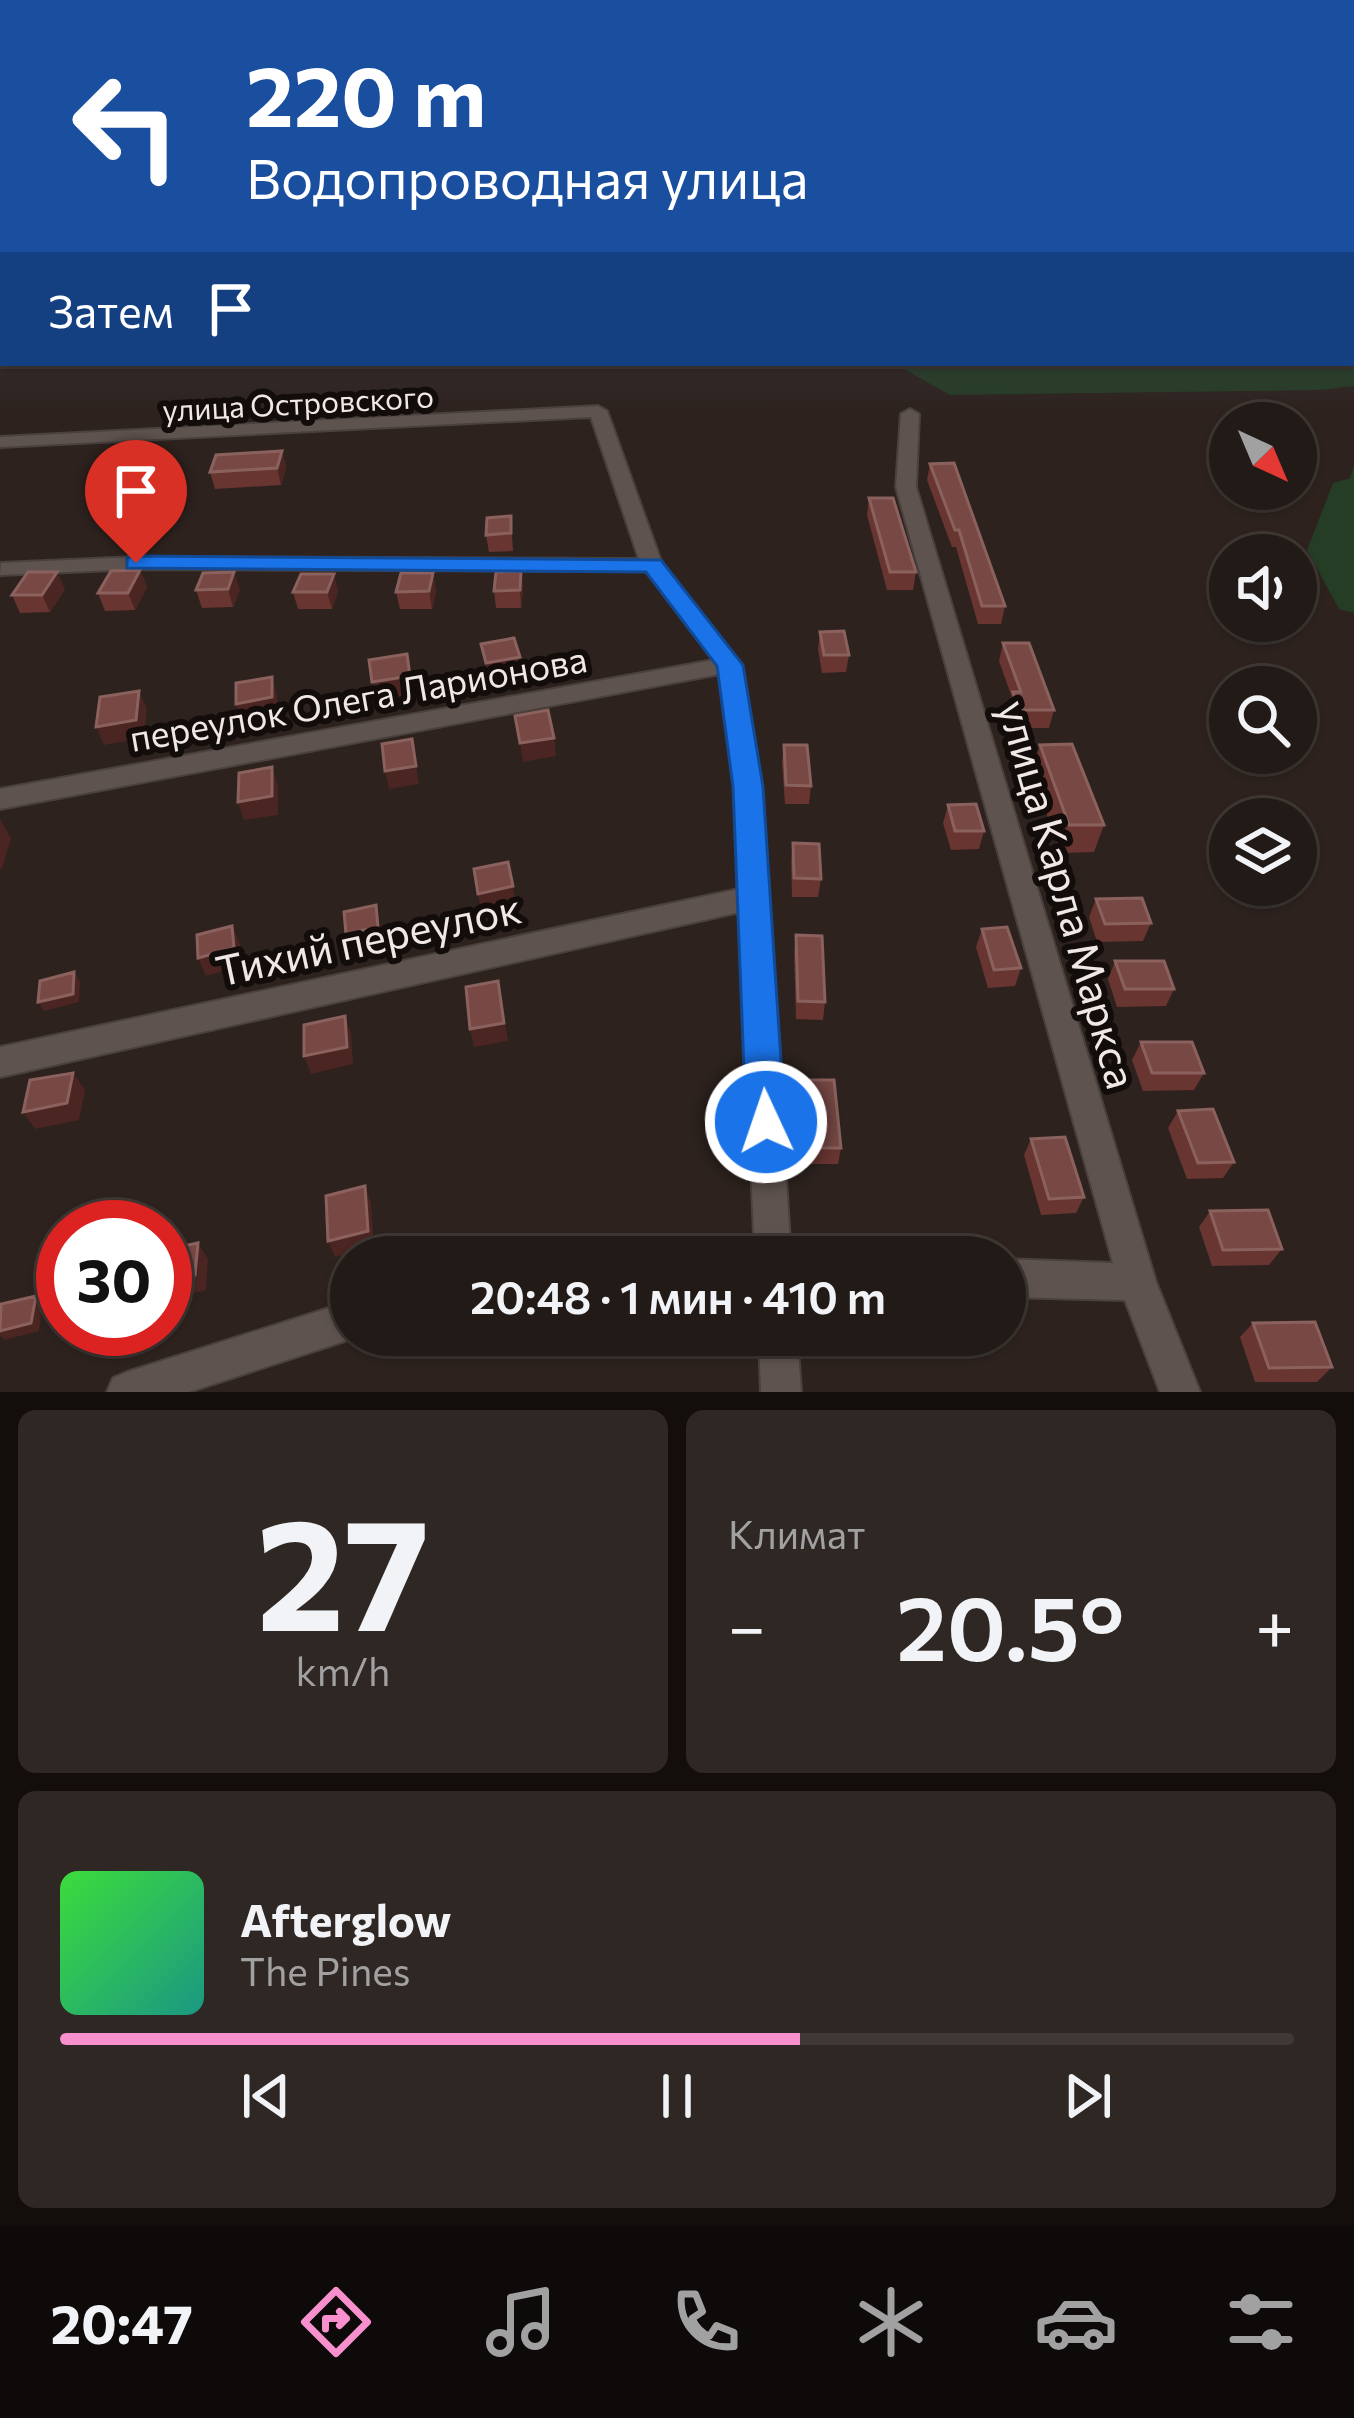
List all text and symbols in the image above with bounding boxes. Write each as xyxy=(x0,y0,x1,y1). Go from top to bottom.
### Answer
text: 220 m xyxy=(246,42,486,144)
icon: left xyxy=(48,48,204,204)
text: Водопроводная улица xyxy=(246,144,809,210)
icon: arrive xyxy=(198,276,264,342)
text: Затем xyxy=(48,282,174,337)
street label: улица Островского xyxy=(161,376,435,428)
north arrow xyxy=(1209,402,1317,510)
map controls xyxy=(1209,402,1317,906)
pin xyxy=(85,440,187,563)
icon: arrive xyxy=(103,458,169,524)
button: sound xyxy=(1209,534,1317,642)
street label: переулок Олега Ларионова xyxy=(126,635,590,759)
button: search xyxy=(1209,666,1317,774)
street label: улица Карла Маркса xyxy=(989,694,1149,1094)
button: layers xyxy=(1209,798,1317,906)
street label: Тихий переулок xyxy=(211,880,525,996)
position arrow xyxy=(703,1059,829,1185)
speed limit sign: 30 xyxy=(36,1200,192,1356)
text: 20:48 · 1 мин · 410 m xyxy=(470,1268,886,1323)
text: 27 xyxy=(256,1472,430,1663)
text: Климат xyxy=(728,1509,865,1557)
text: 20.5° xyxy=(896,1569,1124,1680)
text: − xyxy=(728,1584,766,1665)
text: + xyxy=(1255,1584,1294,1665)
text: km/h xyxy=(296,1646,390,1694)
text: Afterglow xyxy=(240,1891,451,1946)
text: The Pines xyxy=(240,1946,411,1994)
icon: previous xyxy=(233,2063,299,2129)
icon: pause xyxy=(644,2063,710,2129)
icon: next xyxy=(1055,2063,1121,2129)
icon: directions xyxy=(294,2280,378,2364)
icon: music xyxy=(479,2280,563,2364)
icon: phone xyxy=(664,2280,748,2364)
icon: climate xyxy=(849,2280,933,2364)
icon: car xyxy=(1034,2280,1118,2364)
icon: filters xyxy=(1219,2280,1303,2364)
text: 20:47 xyxy=(51,2289,193,2355)

